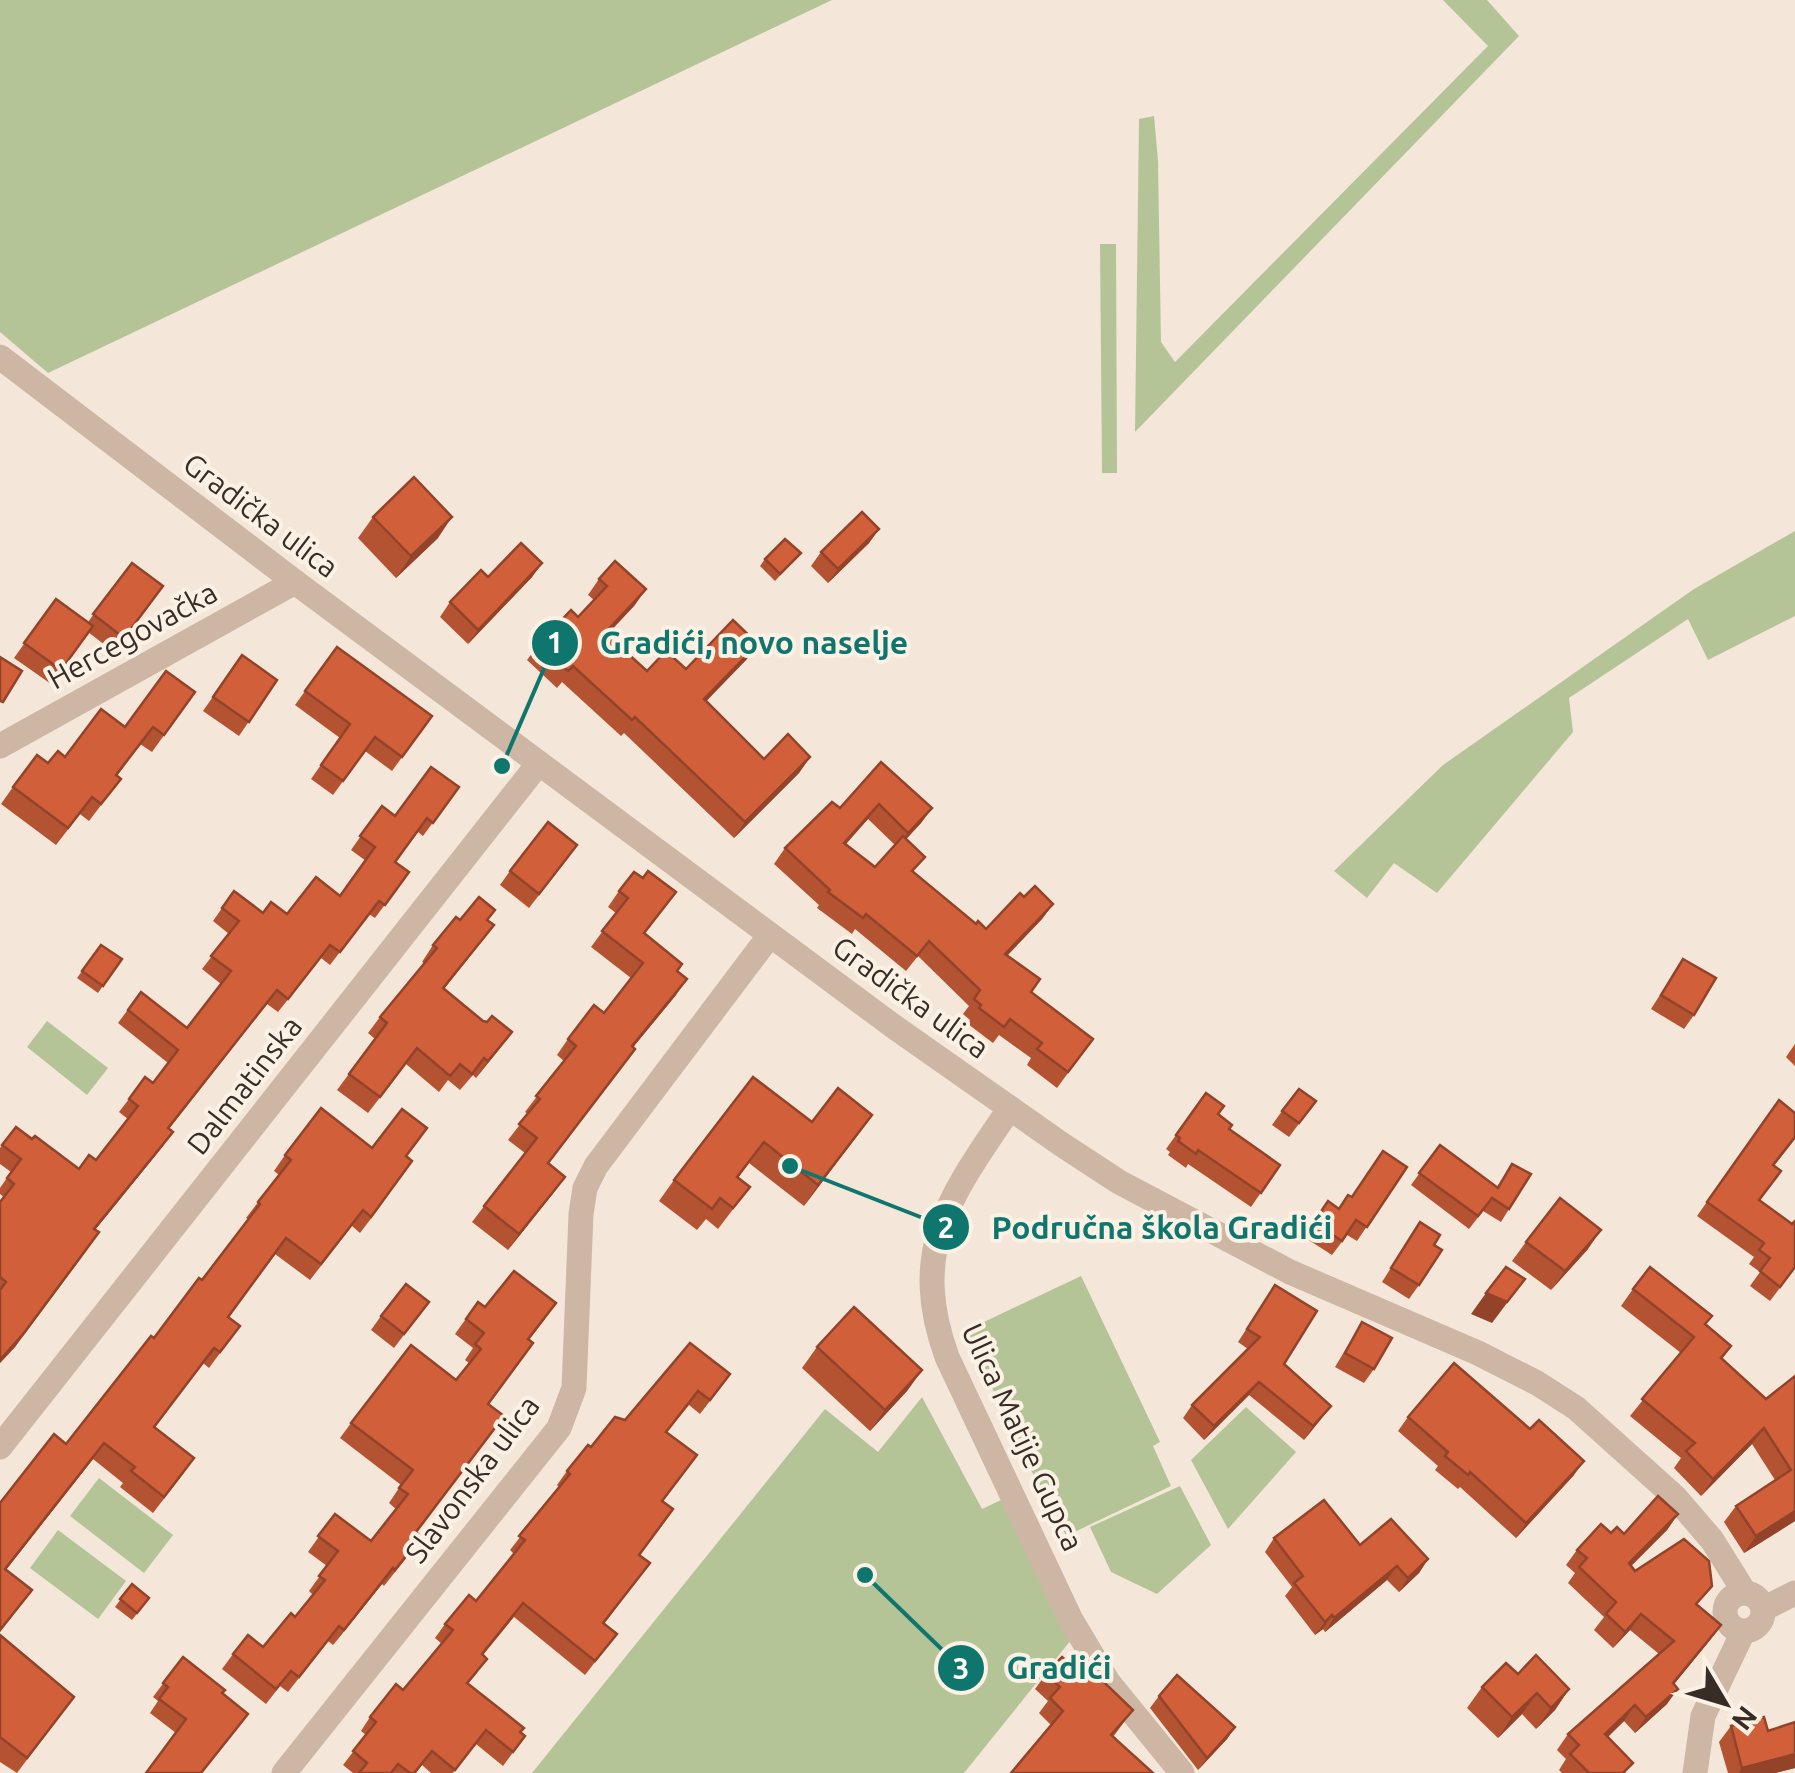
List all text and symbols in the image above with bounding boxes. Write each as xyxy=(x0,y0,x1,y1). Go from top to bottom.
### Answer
street label: Gradička ulica xyxy=(177,446,345,584)
street label: Hercegovačka xyxy=(41,574,223,696)
callout: Gradići, novo naselje xyxy=(530,612,929,674)
text: Gradići, novo naselje xyxy=(600,624,908,660)
text: 1 xyxy=(547,625,563,659)
street label: Gradička ulica xyxy=(826,929,996,1065)
street label: Dalmatinska xyxy=(180,1009,308,1161)
callout: Područna škola Gradići xyxy=(921,1196,1352,1258)
text: Područna škola Gradići xyxy=(992,1209,1332,1245)
text: 2 xyxy=(938,1210,954,1244)
street label: Ulica Matije Gupca xyxy=(955,1318,1091,1556)
street label: Slavonska ulica xyxy=(398,1389,546,1569)
callout: Gradići xyxy=(936,1637,1131,1699)
text: Gradići xyxy=(1006,1649,1112,1685)
text: 3 xyxy=(953,1651,969,1685)
north arrow xyxy=(1675,1653,1775,1753)
text: N xyxy=(1726,1701,1764,1736)

